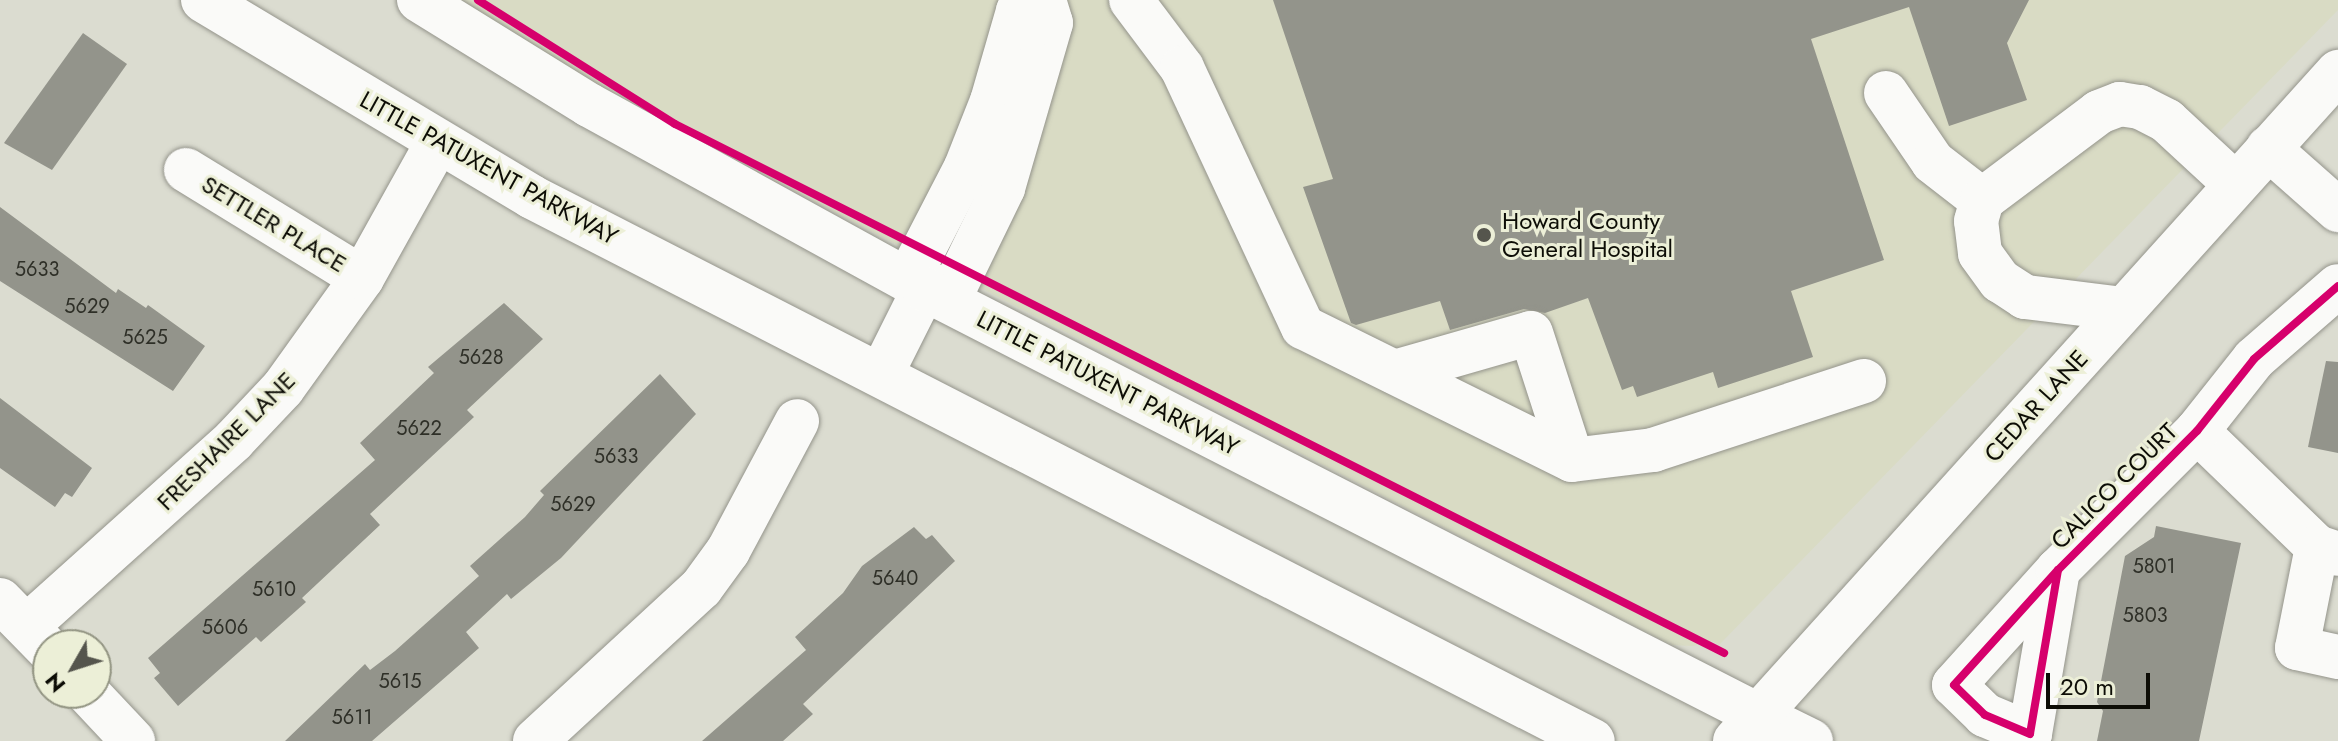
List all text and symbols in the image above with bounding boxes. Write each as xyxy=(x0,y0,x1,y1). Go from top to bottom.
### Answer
street label: LITTLE PATUXENT PARKWAY xyxy=(355,85,623,251)
street label: SETTLER PLACE xyxy=(197,170,351,278)
place label: Howard County General Hospital xyxy=(1502,207,1673,263)
marker: Howard County General Hospital xyxy=(1473,224,1495,246)
house number: 5633 xyxy=(15,257,59,281)
house number: 5629 xyxy=(64,294,110,318)
street label: LITTLE PATUXENT PARKWAY xyxy=(972,304,1244,462)
house number: 5625 xyxy=(122,325,168,349)
street label: CEDAR LANE xyxy=(1978,344,2094,468)
house number: 5628 xyxy=(458,345,504,369)
street label: FRESHAIRE LANE xyxy=(151,366,301,516)
house number: 5622 xyxy=(396,416,442,440)
street label: CALICO COURT xyxy=(2045,417,2183,555)
house number: 5633 xyxy=(594,444,638,468)
house number: 5629 xyxy=(550,492,596,516)
house number: 5801 xyxy=(2132,554,2176,578)
house number: 5640 xyxy=(872,566,918,590)
house number: 5610 xyxy=(252,577,296,601)
house number: 5803 xyxy=(2122,603,2168,627)
house number: 5606 xyxy=(202,615,248,639)
north arrow xyxy=(32,629,112,709)
scale bar xyxy=(2050,657,2154,707)
text: N xyxy=(37,666,73,700)
house number: 5615 xyxy=(378,669,422,693)
text: 20 m xyxy=(2060,669,2114,704)
house number: 5611 xyxy=(332,705,372,729)

